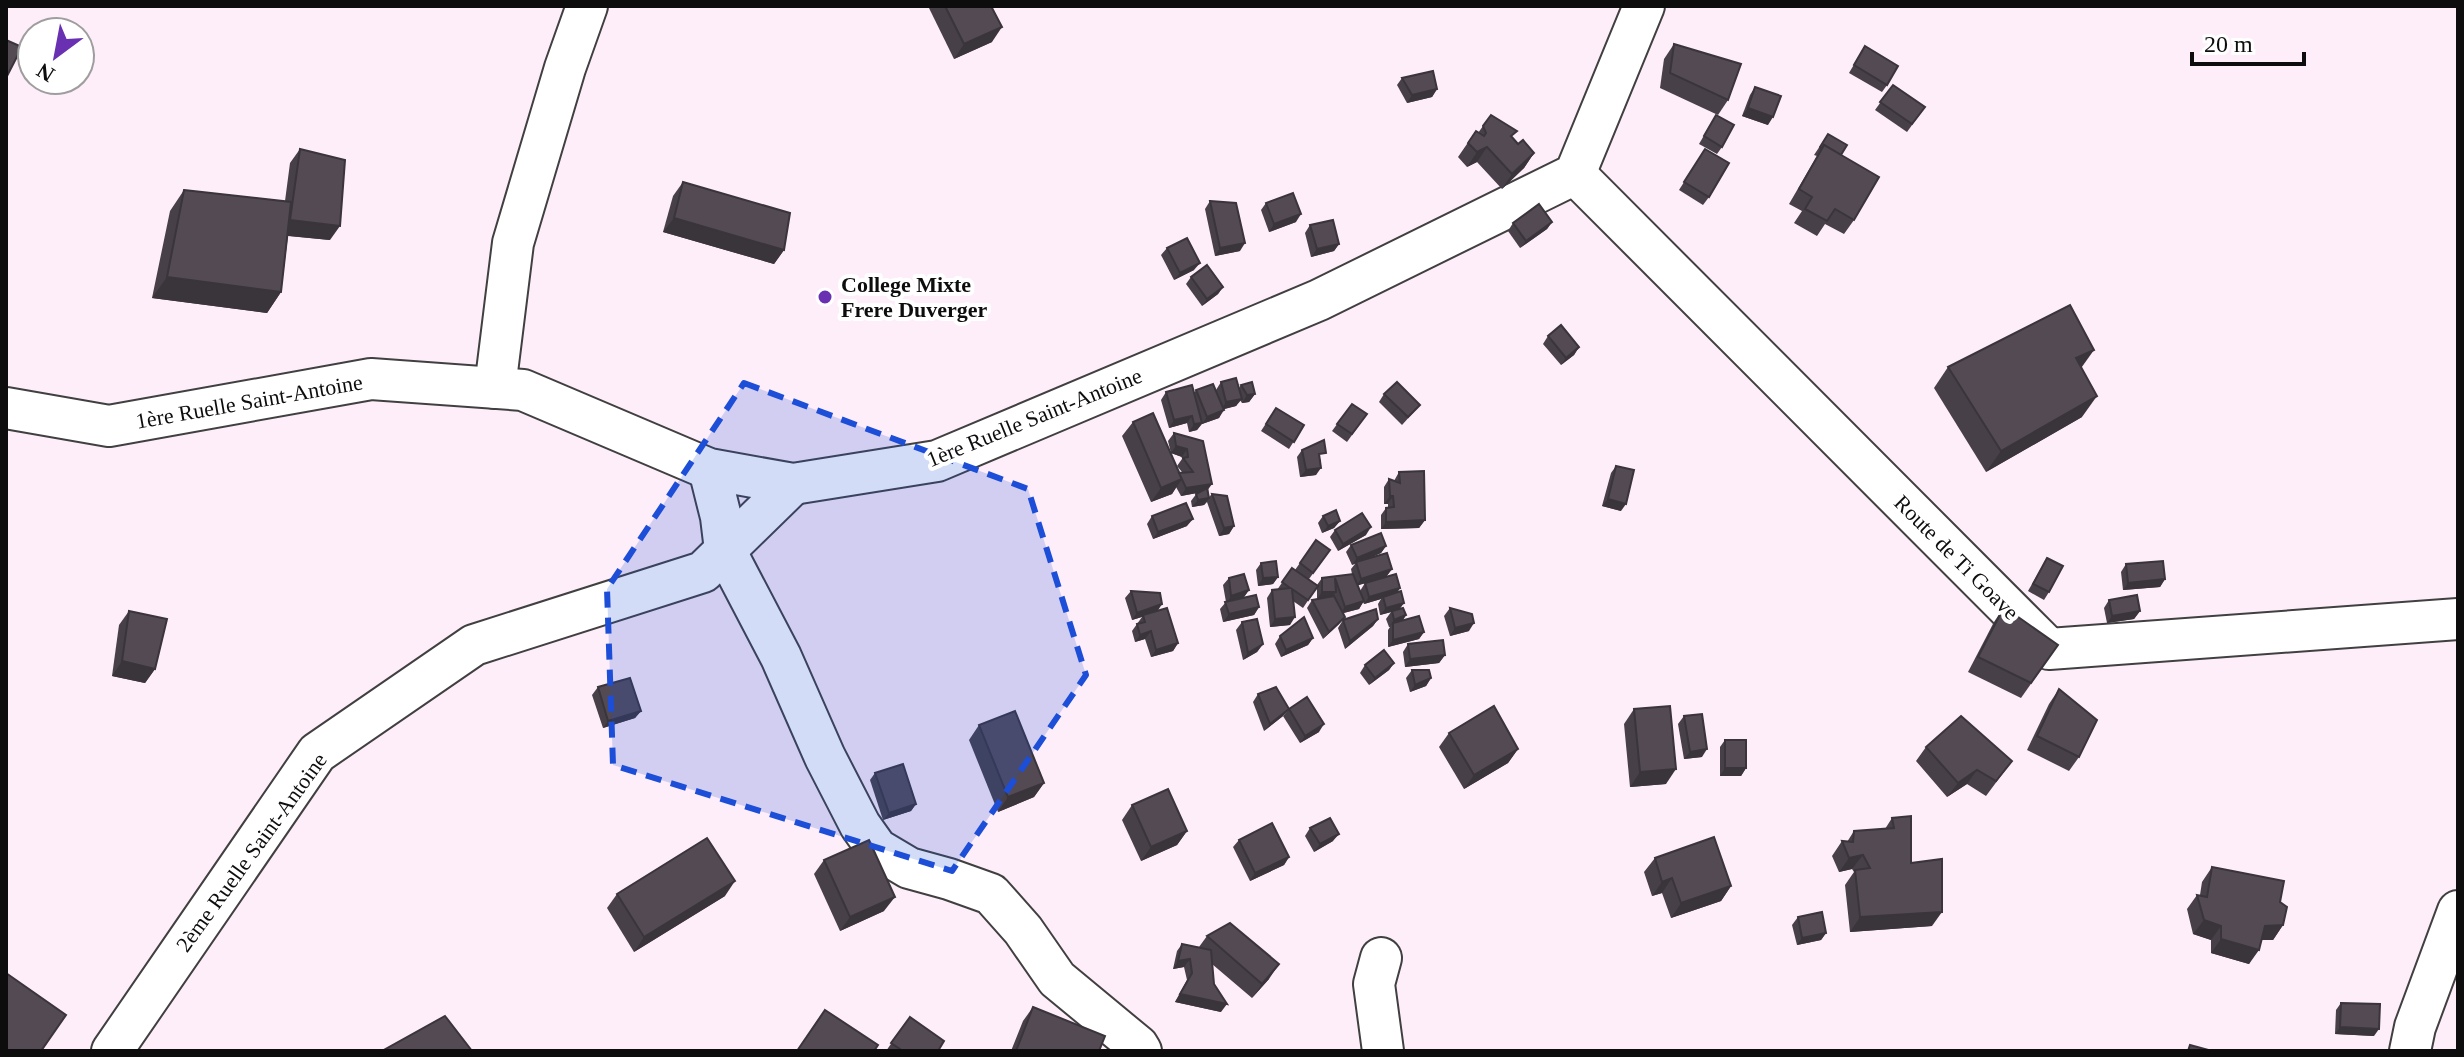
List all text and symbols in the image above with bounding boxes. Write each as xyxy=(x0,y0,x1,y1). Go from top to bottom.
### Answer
north arrow xyxy=(16,16,96,96)
scale bar xyxy=(2192,16,2304,66)
text: 20 m xyxy=(2204,31,2253,57)
text: N xyxy=(32,58,59,87)
place label: College Mixte Frere Duverger xyxy=(841,272,988,322)
marker: College Mixte Frere Duverger xyxy=(816,288,834,306)
street label: 1ère Ruelle Saint-Antoine xyxy=(923,363,1145,472)
street label: 1ère Ruelle Saint-Antoine xyxy=(134,369,364,434)
street label: Route de Ti Goave xyxy=(1889,490,2024,625)
street label: 2ème Ruelle Saint-Antoine xyxy=(171,748,332,957)

